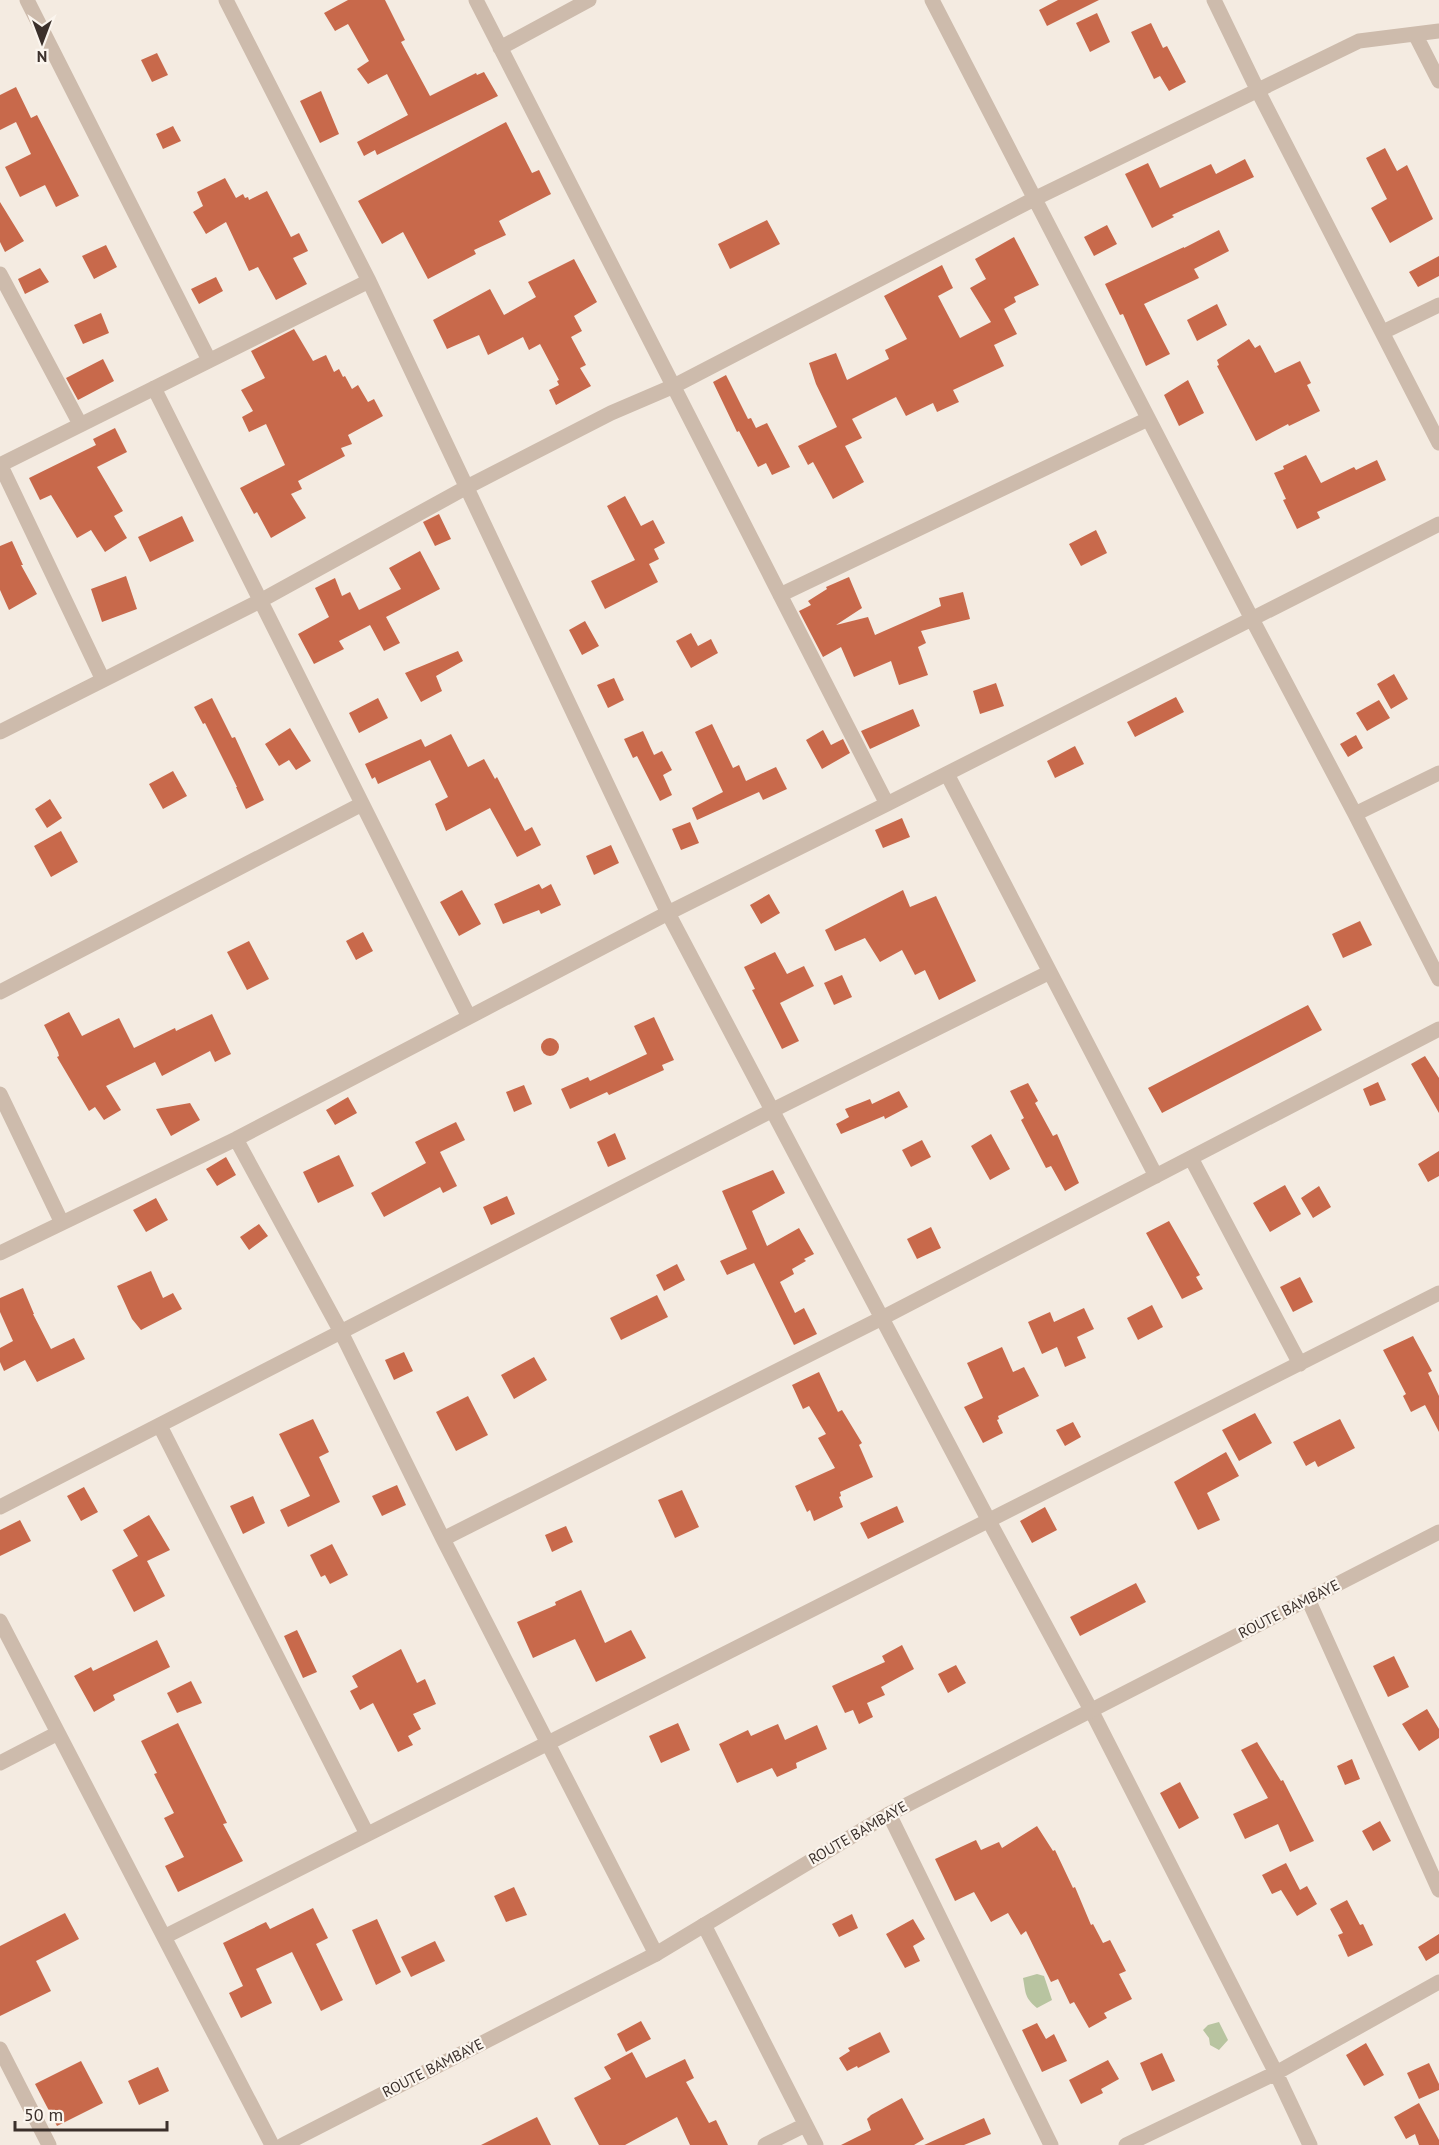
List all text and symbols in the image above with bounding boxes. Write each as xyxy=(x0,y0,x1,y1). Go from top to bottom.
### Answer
north arrow xyxy=(12,12,72,72)
text: N xyxy=(37,47,47,67)
street label: ROUTE BAMBAYE xyxy=(1235,1575,1343,1642)
street label: ROUTE BAMBAYE xyxy=(805,1797,911,1869)
street label: ROUTE BAMBAYE xyxy=(379,2034,487,2101)
scale bar xyxy=(15,2094,166,2132)
text: 50 m xyxy=(24,2103,63,2126)

